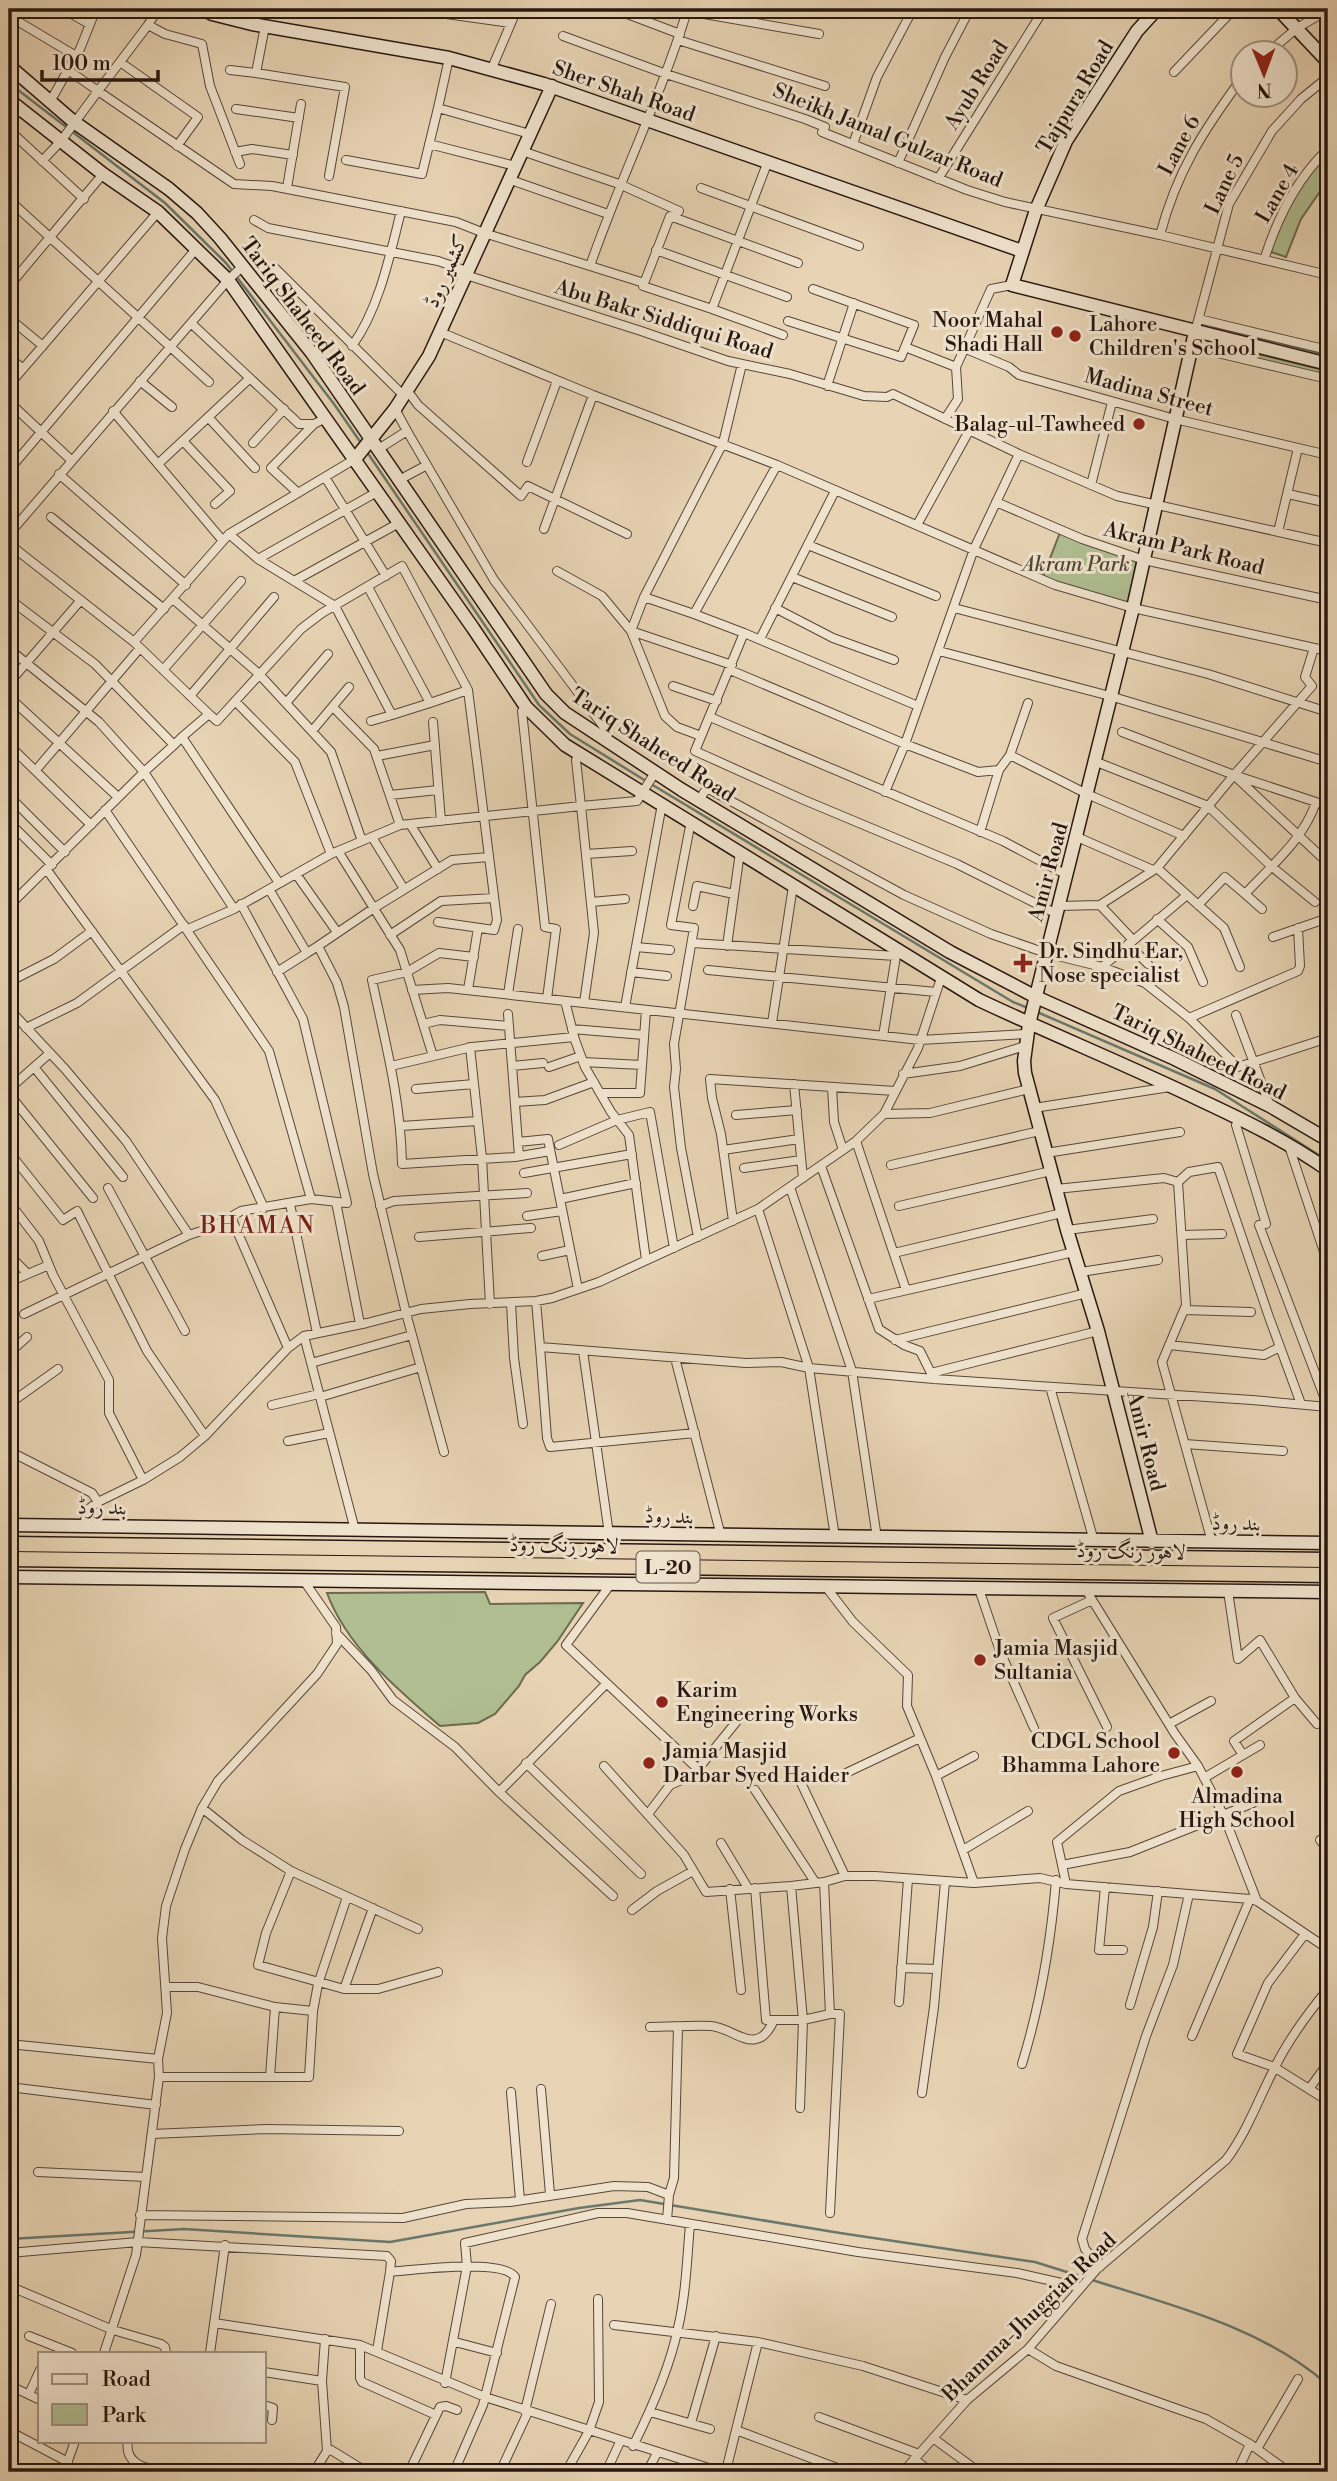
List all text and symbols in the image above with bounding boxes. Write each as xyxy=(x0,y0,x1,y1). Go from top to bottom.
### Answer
street label: Ayub Road xyxy=(939,36,1015,136)
street label: Tajpura Road xyxy=(1032,36,1120,159)
scale bar xyxy=(42,38,158,82)
north arrow xyxy=(1228,38,1298,108)
text: 100 m xyxy=(52,51,111,77)
street label: Sher Shah Road xyxy=(549,55,699,129)
street label: Sheikh Jamal Gulzar Road xyxy=(769,78,1006,194)
text: N xyxy=(1257,78,1272,102)
street label: Lane 6 xyxy=(1153,111,1207,180)
street label: Lane 5 xyxy=(1200,150,1250,219)
street label: Lane 4 xyxy=(1250,159,1305,228)
street label: کشمیر روڈ xyxy=(419,231,475,312)
street label: Tariq Shaheed Road xyxy=(234,233,370,401)
street label: Abu Bakr Siddiqui Road xyxy=(551,274,776,366)
place label: Noor Mahal Shadi Hall xyxy=(932,308,1043,358)
place label: Lahore Children's School xyxy=(1089,312,1256,362)
marker: Noor Mahal Shadi Hall xyxy=(1049,324,1065,340)
marker: Lahore Children's School xyxy=(1067,328,1083,344)
street label: Madina Street xyxy=(1081,363,1217,423)
place label: Balag-ul-Tawheed xyxy=(954,412,1125,438)
marker: Balag-ul-Tawheed xyxy=(1131,416,1147,432)
street label: Akram Park Road xyxy=(1100,516,1267,581)
park label: Akram Park xyxy=(1020,552,1130,578)
street label: Tariq Shaheed Road xyxy=(565,683,740,809)
street label: Amir Road xyxy=(1023,820,1075,926)
place label: Dr. Sindhu Ear, Nose specialist xyxy=(1039,939,1183,989)
marker: Dr. Sindhu Ear, Nose specialist xyxy=(1013,953,1033,973)
street label: Tariq Shaheed Road xyxy=(1107,999,1290,1106)
district label: BHAMAN xyxy=(199,1212,316,1240)
street label: Amir Road xyxy=(1120,1388,1170,1494)
street label: بند روڈ xyxy=(77,1495,127,1521)
street label: بند روڈ xyxy=(644,1504,694,1530)
street label: بند روڈ xyxy=(1211,1511,1261,1537)
street label: لاہور رنگ روڈ xyxy=(509,1531,619,1560)
street label: لاہور رنگ روڈ xyxy=(1076,1537,1186,1566)
road number: L-20 xyxy=(636,1552,700,1582)
place label: Jamia Masjid Sultania xyxy=(993,1636,1118,1686)
marker: Jamia Masjid Sultania xyxy=(972,1652,988,1668)
place label: Karim Engineering Works xyxy=(676,1678,858,1728)
marker: Karim Engineering Works xyxy=(654,1694,670,1710)
place label: CDGL School Bhamma Lahore xyxy=(1001,1729,1160,1779)
place label: Jamia Masjid Darbar Syed Haider xyxy=(662,1739,849,1789)
marker: CDGL School Bhamma Lahore xyxy=(1166,1745,1182,1761)
marker: Jamia Masjid Darbar Syed Haider xyxy=(641,1755,657,1771)
marker: Almadina High School xyxy=(1229,1764,1245,1780)
place label: Almadina High School xyxy=(1179,1784,1295,1834)
street label: Bhamma-Jhuggian Road xyxy=(936,2228,1122,2408)
legend xyxy=(38,2352,266,2442)
text: Road xyxy=(102,2367,151,2393)
text: Park xyxy=(102,2403,147,2429)

